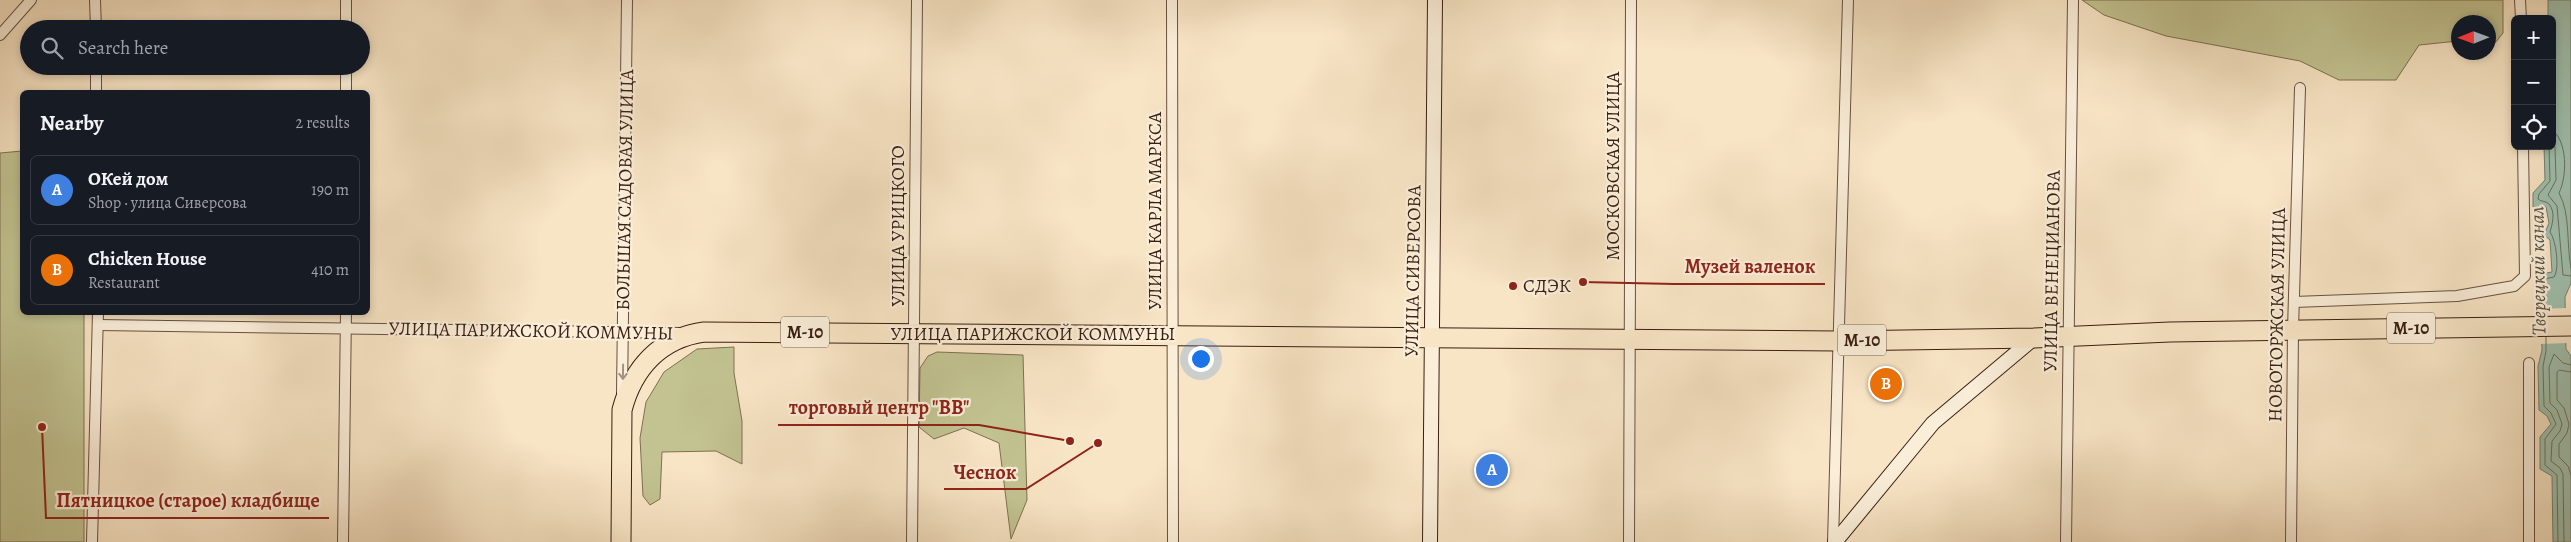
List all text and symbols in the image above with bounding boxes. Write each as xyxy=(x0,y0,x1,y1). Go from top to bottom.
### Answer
north arrow xyxy=(2451,15,2496,60)
map controls xyxy=(2511,15,2556,150)
button: + xyxy=(2511,15,2556,60)
search box xyxy=(20,20,370,75)
icon: search xyxy=(38,34,66,62)
text: Search here xyxy=(78,35,168,61)
button: − xyxy=(2511,60,2556,105)
street label: БОЛЬШАЯ САДОВАЯ УЛИЦА xyxy=(610,68,640,311)
street label: МОСКОВСКАЯ УЛИЦА xyxy=(1600,71,1626,260)
button: locate xyxy=(2511,105,2556,150)
text: Nearby xyxy=(40,109,103,137)
street label: УЛИЦА КАРЛА МАРКСА xyxy=(1142,111,1168,310)
text: 2 results xyxy=(295,112,350,134)
street label: УЛИЦА УРИЦКОГО xyxy=(885,145,911,307)
text: ОКей дом xyxy=(88,166,168,192)
street label: УЛИЦА ВЕНЕЦИАНОВА xyxy=(2037,169,2067,372)
text: A xyxy=(52,179,62,201)
text: 190 m xyxy=(311,179,349,201)
street label: УЛИЦА СИВЕРСОВА xyxy=(1399,184,1428,357)
text: Shop · улица Сиверсова xyxy=(88,192,247,214)
water label: Тверецкий канал xyxy=(2523,206,2553,336)
street label: НОВОТОРЖСКАЯ УЛИЦА xyxy=(2262,207,2292,422)
text: Chicken House xyxy=(88,246,207,272)
callout: Музей валенок xyxy=(1674,249,1825,284)
text: Музей валенок xyxy=(1685,253,1816,280)
text: B xyxy=(52,259,62,281)
text: 410 m xyxy=(311,259,349,281)
text: Restaurant xyxy=(88,272,160,294)
place label: СДЭК xyxy=(1523,273,1571,299)
marker: СДЭК xyxy=(1507,280,1519,292)
road number: М-10 xyxy=(2387,312,2435,343)
street label: УЛИЦА ПАРИЖСКОЙ КОММУНЫ xyxy=(388,316,674,346)
road number: М-10 xyxy=(781,316,829,348)
street label: УЛИЦА ПАРИЖСКОЙ КОММУНЫ xyxy=(891,321,1175,347)
road number: М-10 xyxy=(1838,324,1886,356)
your location xyxy=(1188,346,1214,372)
one-way arrow xyxy=(618,363,627,379)
pin: B xyxy=(1870,365,1902,403)
callout: торговый центр "ВВ" xyxy=(778,390,979,425)
text: торговый центр "ВВ" xyxy=(789,394,969,421)
pin: A xyxy=(1476,451,1508,489)
callout: Чеснок xyxy=(944,454,1026,489)
text: Чеснок xyxy=(954,459,1017,486)
callout: Пятницкое (старое) кладбище xyxy=(46,483,329,518)
text: Пятницкое (старое) кладбище xyxy=(56,487,320,514)

